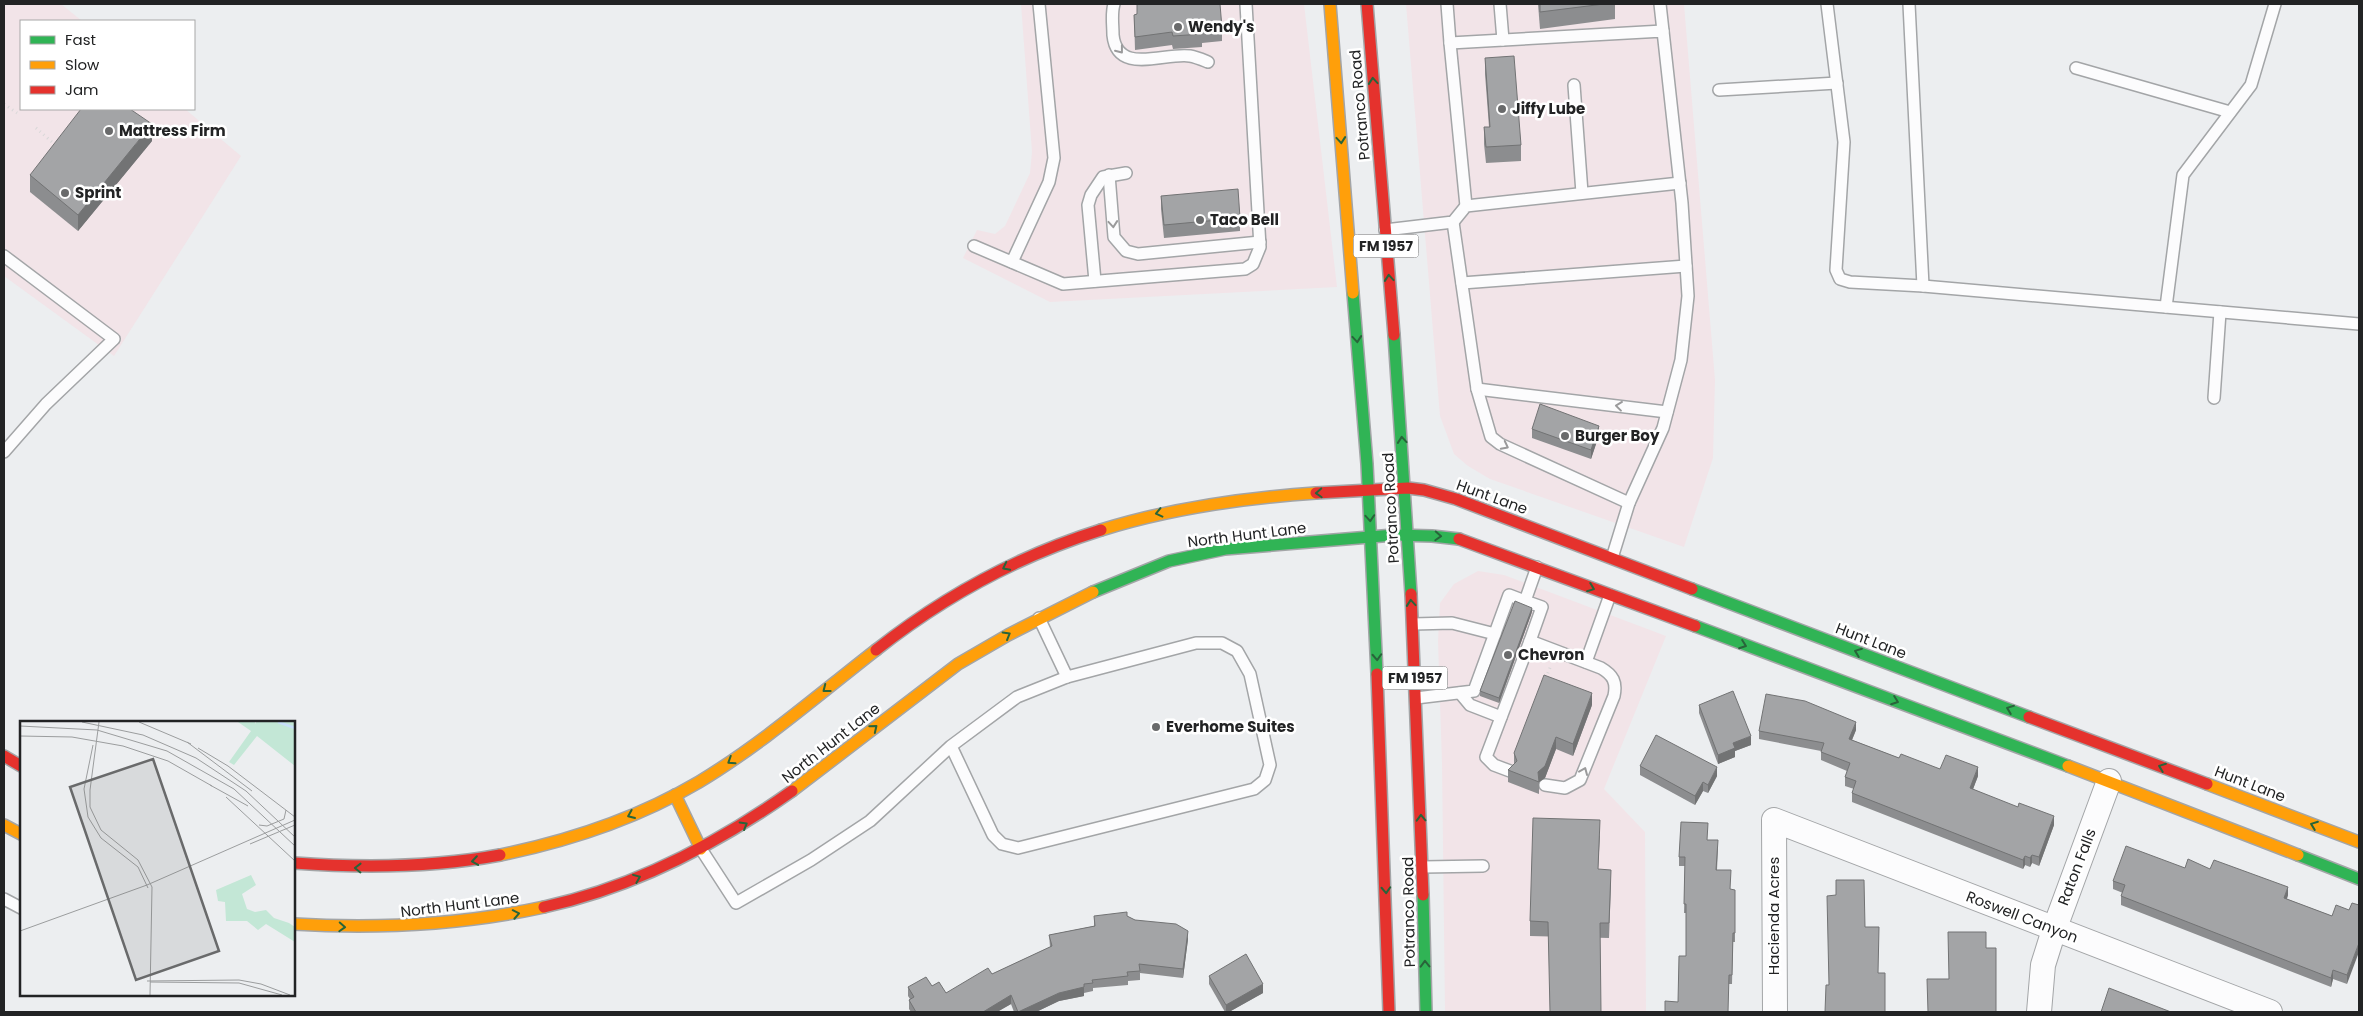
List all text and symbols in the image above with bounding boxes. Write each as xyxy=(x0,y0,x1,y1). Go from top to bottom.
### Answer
place label: Wendy's xyxy=(1188,16,1254,37)
legend xyxy=(20,20,195,110)
marker: Wendy's xyxy=(1172,21,1184,33)
text: Fast xyxy=(65,29,96,50)
one-way arrow xyxy=(1115,44,1124,53)
street label: Potranco Road xyxy=(1344,49,1375,161)
text: Slow xyxy=(65,54,100,75)
one-way arrow xyxy=(1368,77,1379,85)
text: Jam xyxy=(65,79,99,100)
place label: Jiffy Lube xyxy=(1512,98,1585,119)
marker: Jiffy Lube xyxy=(1496,103,1508,115)
place label: Mattress Firm xyxy=(119,120,226,141)
marker: Mattress Firm xyxy=(103,125,115,137)
one-way arrow xyxy=(1335,136,1346,144)
place label: Sprint xyxy=(75,182,121,203)
marker: Sprint xyxy=(59,187,71,199)
place label: Taco Bell xyxy=(1210,209,1279,230)
marker: Taco Bell xyxy=(1194,214,1206,226)
one-way arrow xyxy=(1107,220,1118,228)
road number: FM 1957 xyxy=(1354,235,1418,258)
one-way arrow xyxy=(1383,274,1394,282)
one-way arrow xyxy=(1351,335,1362,343)
one-way arrow xyxy=(1614,401,1622,412)
place label: Burger Boy xyxy=(1575,425,1660,446)
marker: Burger Boy xyxy=(1559,430,1571,442)
one-way arrow xyxy=(1396,436,1407,444)
one-way arrow xyxy=(1499,440,1508,450)
street label: Potranco Road xyxy=(1377,452,1404,564)
street label: Hunt Lane xyxy=(1454,474,1531,519)
one-way arrow xyxy=(1315,487,1323,498)
one-way arrow xyxy=(1154,507,1163,518)
one-way arrow xyxy=(1364,515,1375,523)
street label: North Hunt Lane xyxy=(1186,517,1307,552)
one-way arrow xyxy=(1434,531,1442,542)
one-way arrow xyxy=(1002,561,1011,572)
one-way arrow xyxy=(1586,581,1595,592)
one-way arrow xyxy=(1406,599,1417,607)
street label: Hunt Lane xyxy=(1833,617,1910,664)
one-way arrow xyxy=(1001,632,1010,642)
one-way arrow xyxy=(1738,638,1747,649)
place label: Chevron xyxy=(1518,644,1584,665)
one-way arrow xyxy=(1854,647,1863,658)
marker: Chevron xyxy=(1502,649,1514,661)
one-way arrow xyxy=(1372,654,1382,661)
road number: FM 1957 xyxy=(1382,666,1448,690)
one-way arrow xyxy=(823,683,832,691)
one-way arrow xyxy=(1891,695,1899,705)
street label: North Hunt Lane xyxy=(777,698,884,788)
one-way arrow xyxy=(2006,705,2015,715)
place label: Everhome Suites xyxy=(1166,716,1295,737)
inset map xyxy=(20,721,295,996)
marker: Everhome Suites xyxy=(1150,721,1162,733)
one-way arrow xyxy=(868,726,877,734)
one-way arrow xyxy=(727,754,736,764)
street label: Hunt Lane xyxy=(2212,760,2289,807)
one-way arrow xyxy=(2158,763,2167,773)
one-way arrow xyxy=(1578,767,1589,776)
one-way arrow xyxy=(627,809,636,820)
one-way arrow xyxy=(1416,814,1426,822)
one-way arrow xyxy=(2310,821,2318,831)
one-way arrow xyxy=(738,822,747,832)
street label: Raton Falls xyxy=(2052,825,2101,908)
one-way arrow xyxy=(471,855,479,865)
street label: Potranco Road xyxy=(1397,856,1420,968)
street label: Hacienda Acres xyxy=(1763,857,1784,975)
one-way arrow xyxy=(353,863,361,873)
one-way arrow xyxy=(632,874,641,884)
street label: Roswell Canyon xyxy=(1963,885,2081,948)
one-way arrow xyxy=(1380,886,1391,894)
street label: North Hunt Lane xyxy=(399,887,520,922)
one-way arrow xyxy=(512,909,521,920)
one-way arrow xyxy=(339,922,347,933)
one-way arrow xyxy=(1420,959,1430,967)

